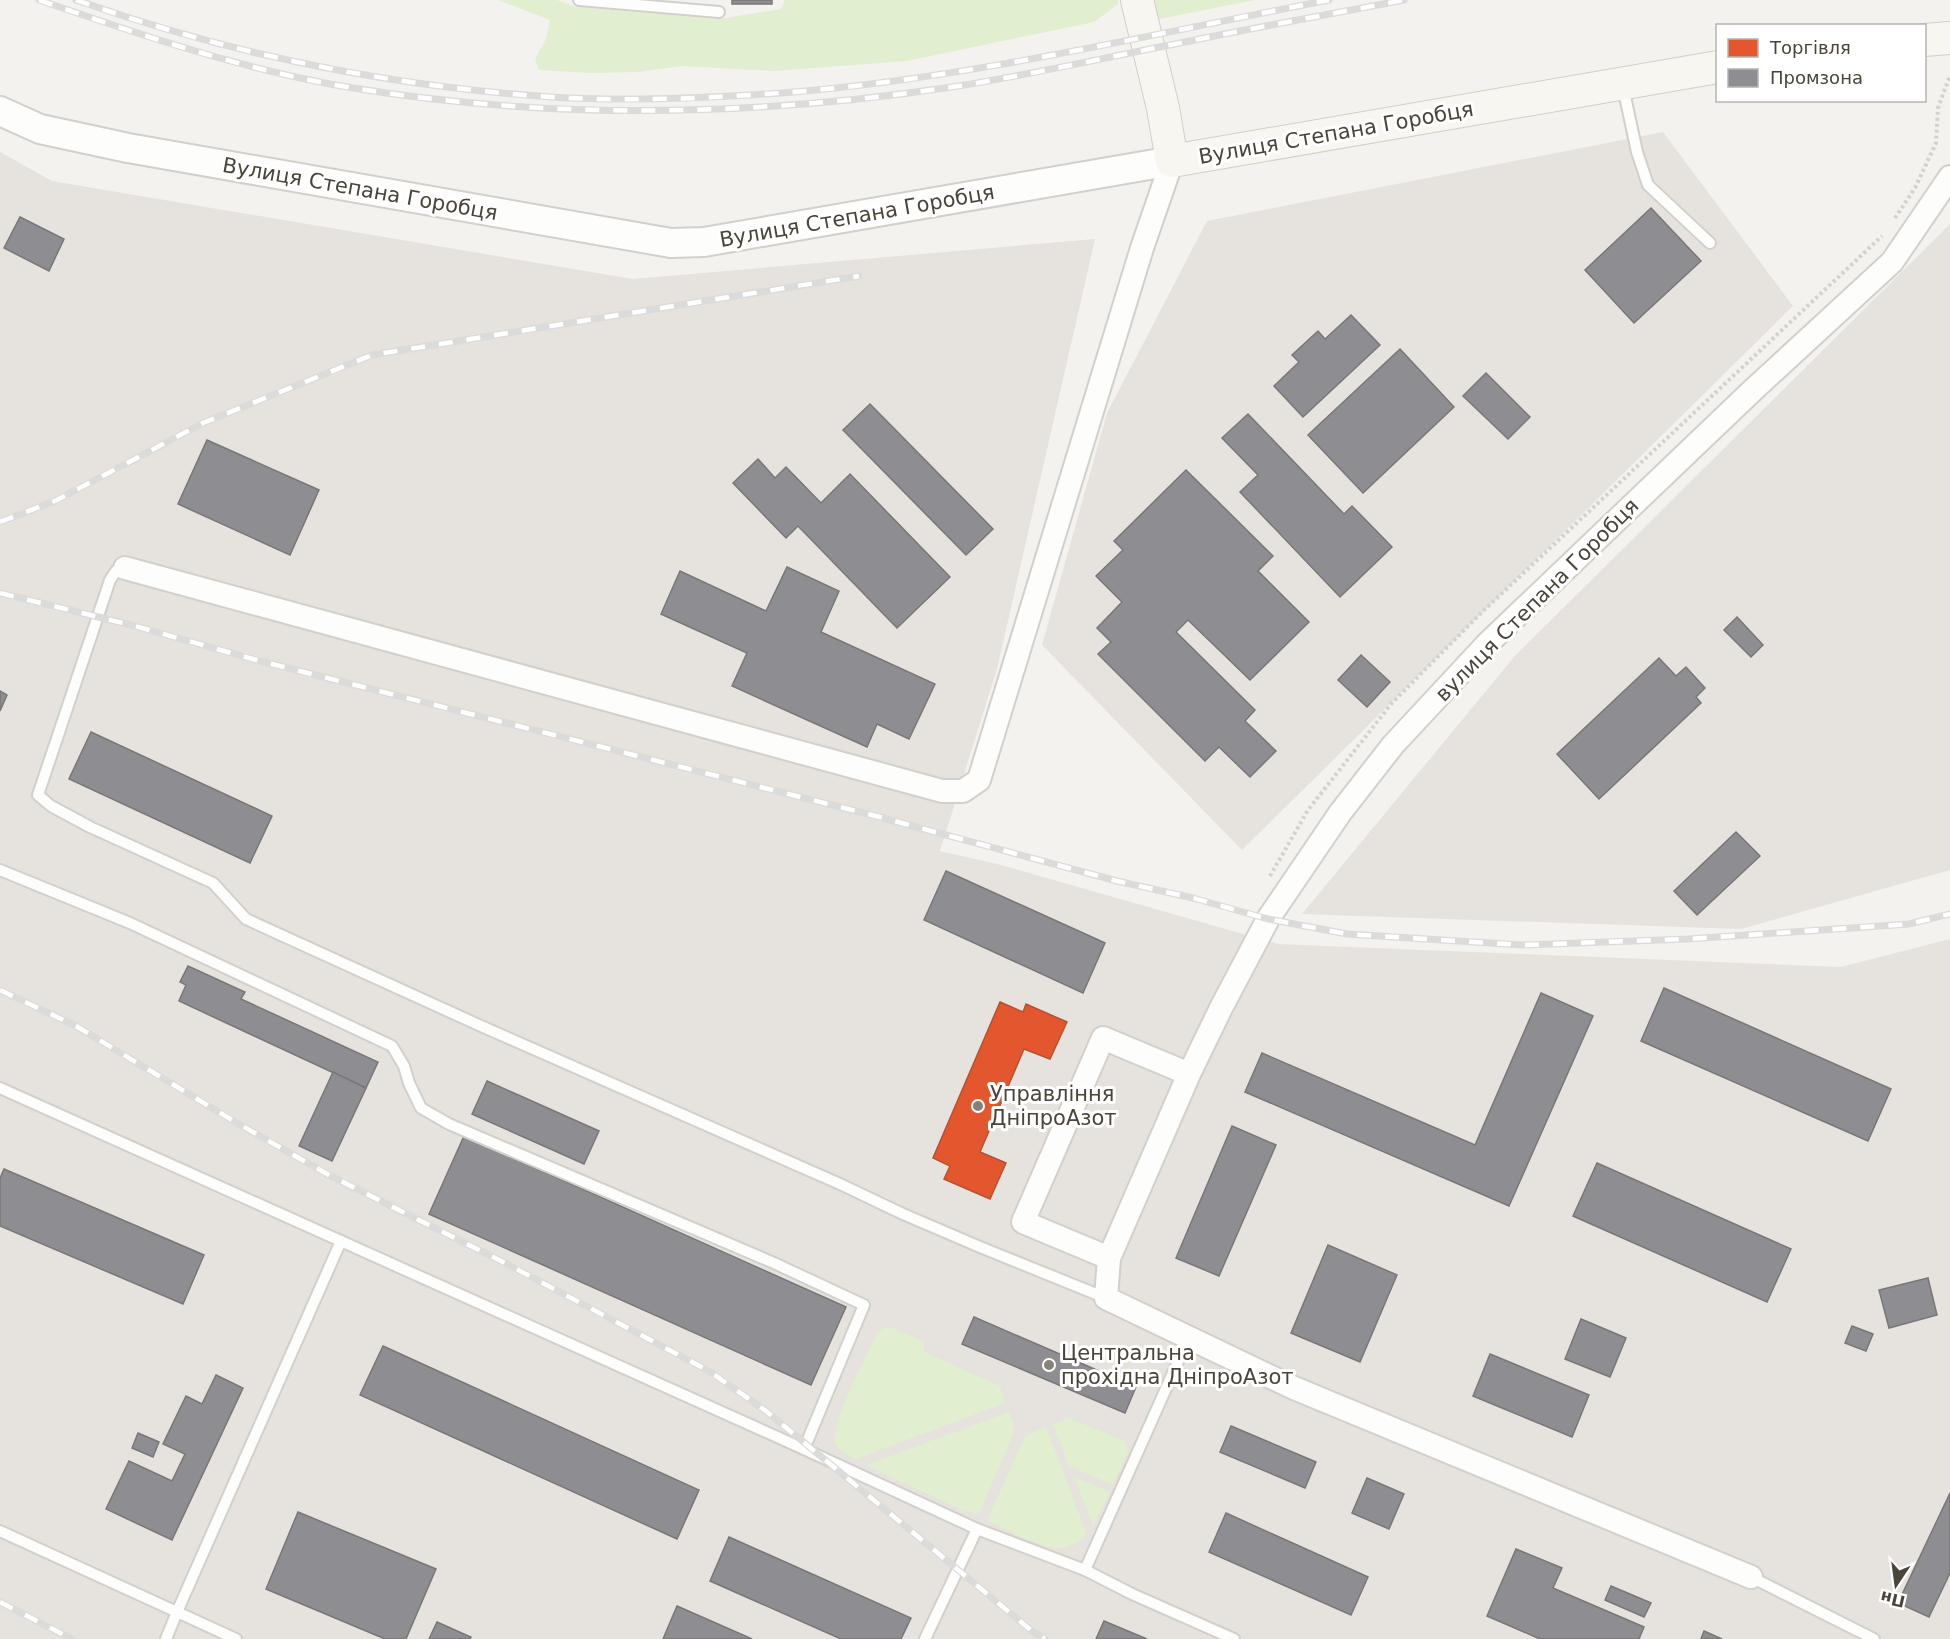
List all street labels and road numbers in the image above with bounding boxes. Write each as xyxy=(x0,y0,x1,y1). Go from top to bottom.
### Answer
street label: Вулиця Степана Горобця xyxy=(1197,97,1475,169)
street label: Вулиця Степана Горобця xyxy=(221,153,499,225)
street label: Вулиця Степана Горобця xyxy=(718,180,996,252)
street label: вулиця Степана Горобця xyxy=(1431,494,1643,706)

